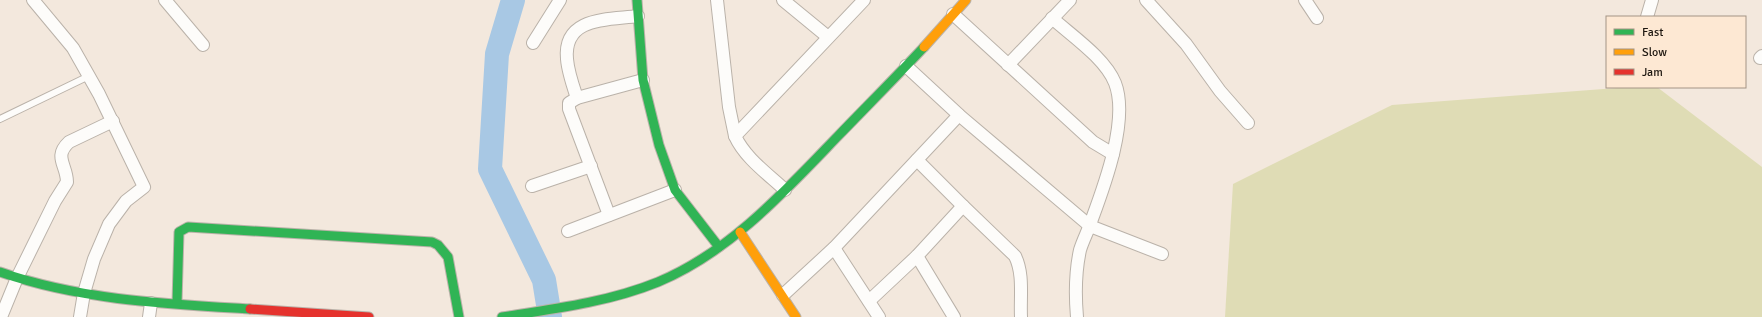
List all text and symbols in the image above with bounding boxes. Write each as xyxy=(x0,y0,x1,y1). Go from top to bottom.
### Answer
legend xyxy=(1606,16,1746,88)
text: Fast xyxy=(1642,25,1663,40)
text: Slow xyxy=(1642,45,1667,60)
text: Jam xyxy=(1642,65,1663,80)

